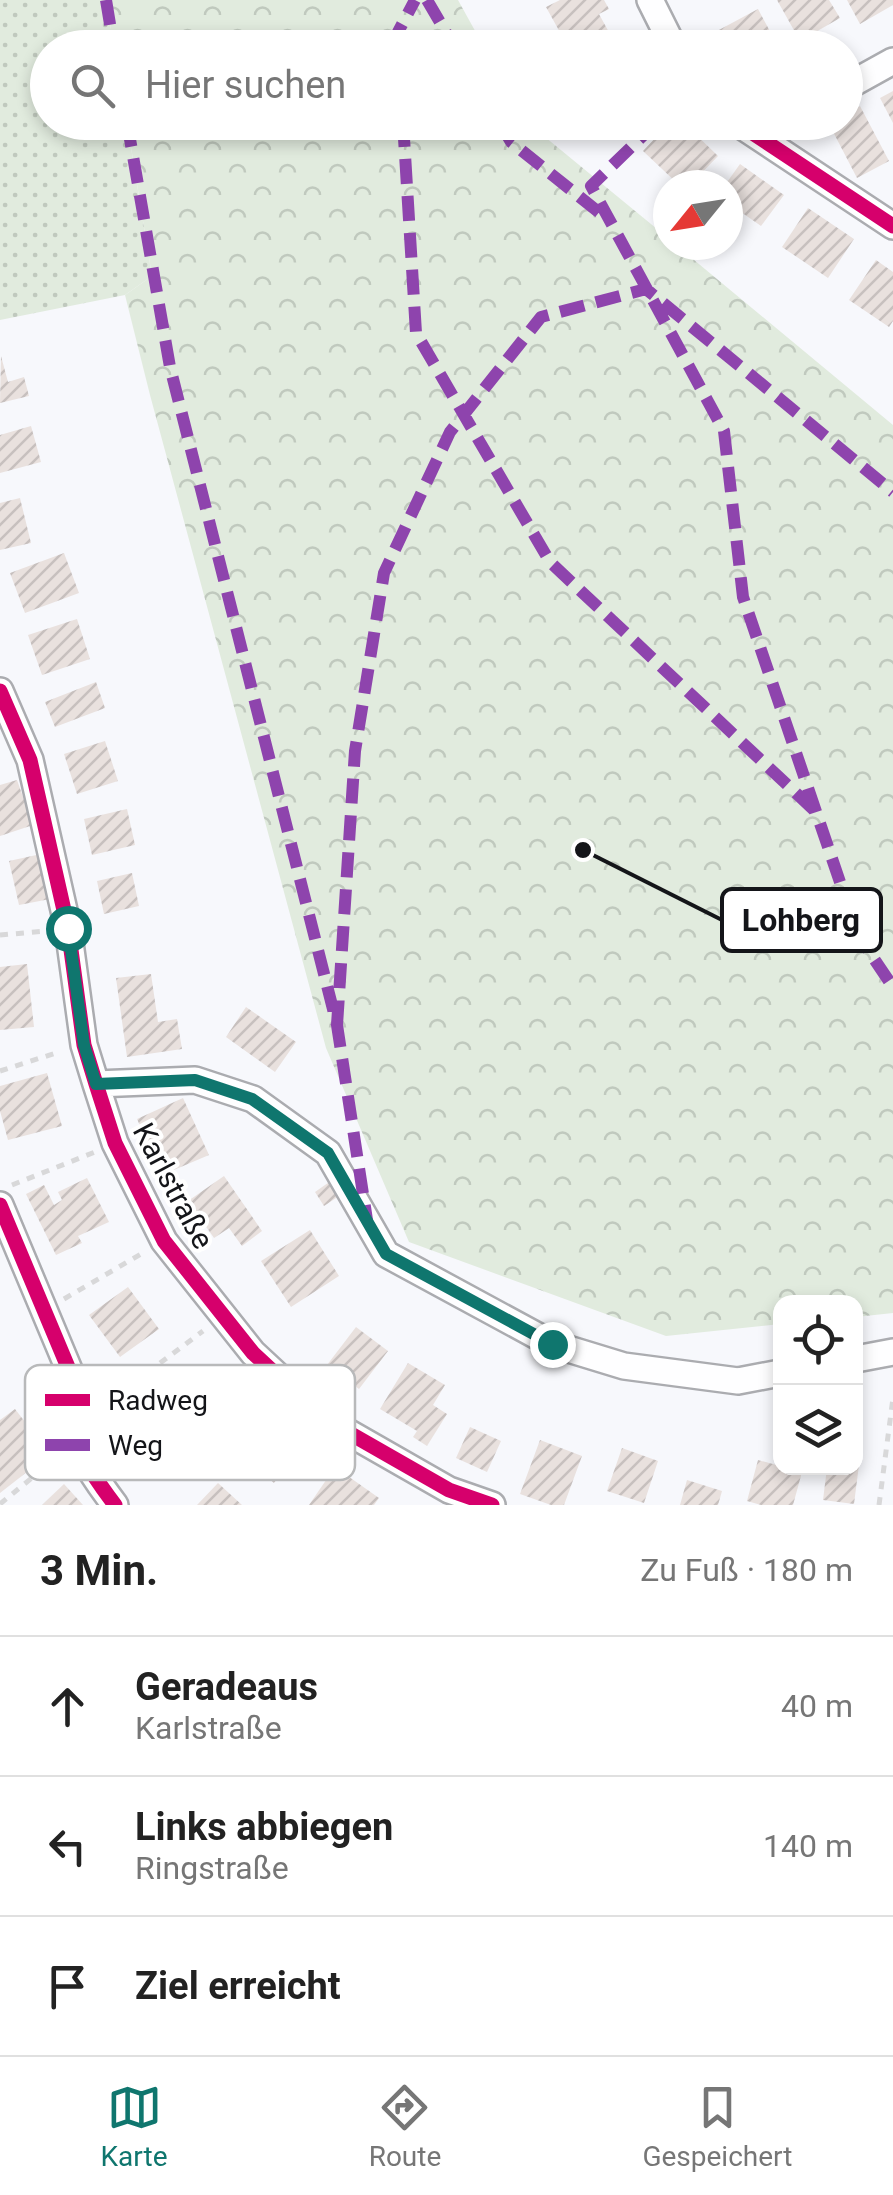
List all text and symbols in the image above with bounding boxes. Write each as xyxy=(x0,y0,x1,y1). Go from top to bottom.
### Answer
search box xyxy=(30,30,863,140)
icon: search xyxy=(65,58,120,113)
text: Hier suchen xyxy=(145,63,346,107)
north arrow xyxy=(653,170,743,260)
callout: Lohberg xyxy=(722,889,881,951)
text: Lohberg xyxy=(742,901,860,939)
route start xyxy=(46,906,92,952)
street label: Karlstraße xyxy=(126,1117,221,1255)
map controls xyxy=(773,1295,863,1475)
button: locate xyxy=(773,1295,863,1385)
route end xyxy=(530,1322,576,1368)
legend xyxy=(25,1365,355,1480)
text: Radweg xyxy=(108,1384,208,1417)
button: layers xyxy=(773,1385,863,1475)
text: Weg xyxy=(108,1429,163,1462)
text: 3 Min. xyxy=(40,1546,158,1595)
text: Zu Fuß · 180 m xyxy=(640,1551,853,1589)
text: Geradeaus xyxy=(135,1665,318,1709)
icon: ahead xyxy=(40,1679,95,1734)
text: 40 m xyxy=(781,1687,853,1725)
text: Karlstraße xyxy=(135,1709,282,1747)
text: Links abbiegen xyxy=(135,1805,393,1849)
icon: left xyxy=(40,1819,95,1874)
text: 140 m xyxy=(763,1827,853,1865)
text: Ringstraße xyxy=(135,1849,289,1887)
icon: arrive xyxy=(40,1959,95,2014)
text: Ziel erreicht xyxy=(135,1964,341,2008)
tab: Karte xyxy=(101,2080,168,2173)
tab: Route xyxy=(369,2080,441,2173)
tab: Gespeichert xyxy=(642,2080,792,2173)

